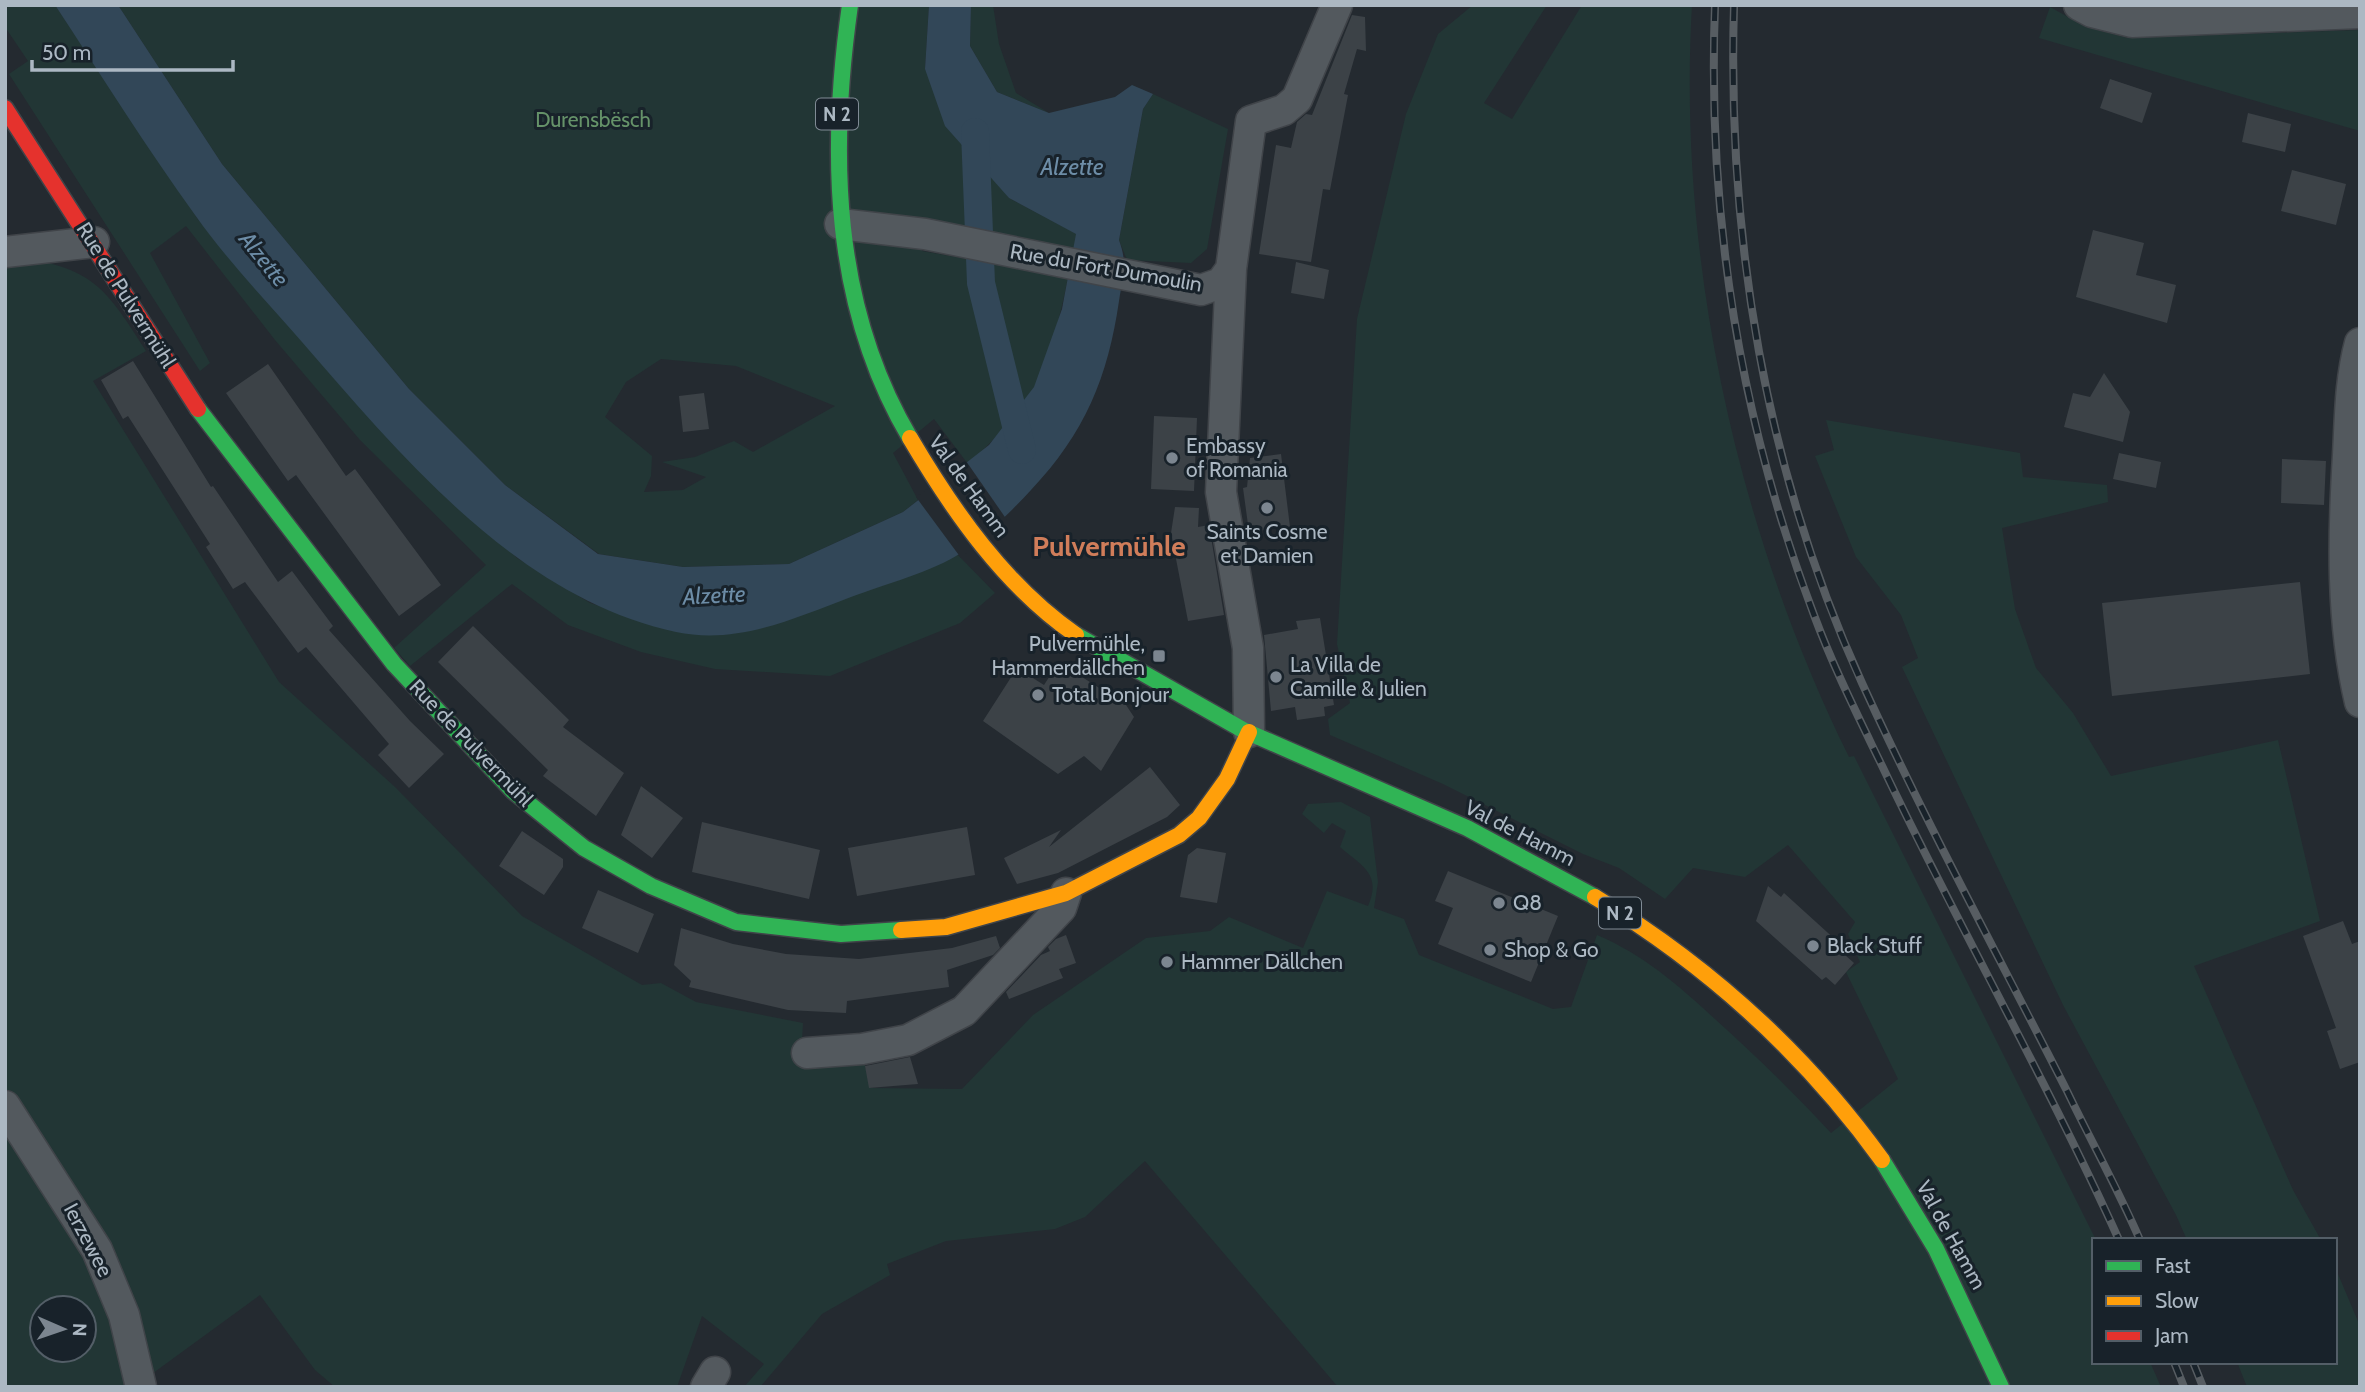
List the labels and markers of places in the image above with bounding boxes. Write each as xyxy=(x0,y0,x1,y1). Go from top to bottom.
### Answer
place label: Embassy of Romania xyxy=(1186,433,1288,482)
marker: Embassy of Romania xyxy=(1164,450,1180,466)
marker: Saints Cosme et Damien xyxy=(1259,500,1275,516)
place label: Saints Cosme et Damien xyxy=(1207,519,1328,568)
place label: Pulvermühle, Hammerdällchen xyxy=(991,631,1145,680)
marker: Pulvermühle, Hammerdällchen xyxy=(1151,648,1167,664)
place label: La Villa de Camille & Julien xyxy=(1290,652,1427,701)
marker: La Villa de Camille & Julien xyxy=(1268,669,1284,685)
place label: Total Bonjour xyxy=(1052,682,1170,708)
marker: Total Bonjour xyxy=(1030,687,1046,703)
place label: Q8 xyxy=(1513,890,1542,915)
marker: Q8 xyxy=(1491,895,1507,911)
place label: Black Stuff xyxy=(1827,933,1922,958)
place label: Shop & Go xyxy=(1504,937,1599,962)
marker: Black Stuff xyxy=(1805,938,1821,954)
marker: Shop & Go xyxy=(1482,942,1498,958)
place label: Hammer Dällchen xyxy=(1181,949,1343,974)
marker: Hammer Dällchen xyxy=(1159,954,1175,970)

